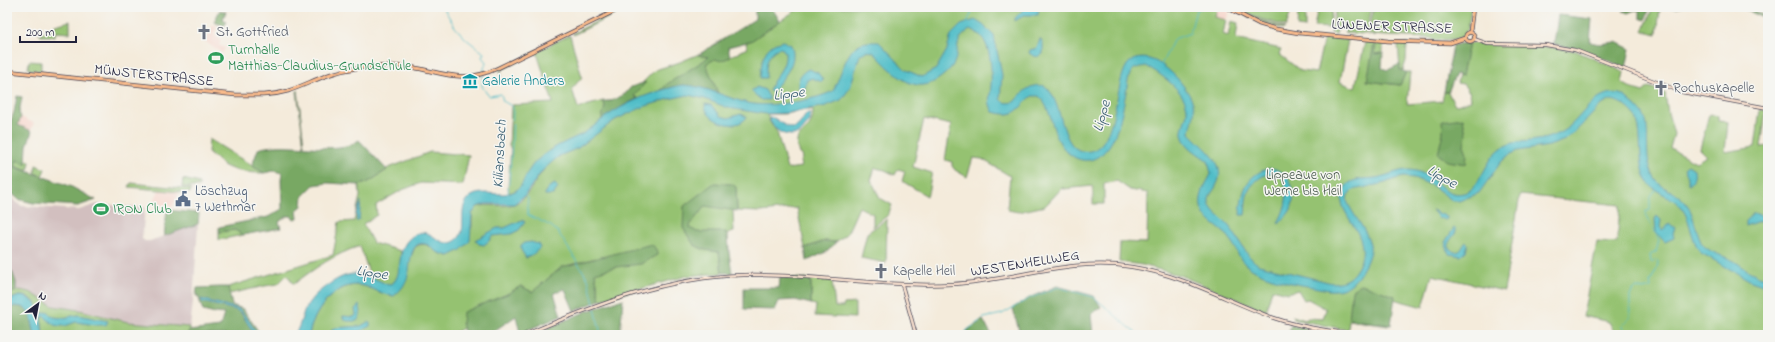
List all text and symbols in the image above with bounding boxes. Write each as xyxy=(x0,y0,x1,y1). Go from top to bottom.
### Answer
street label: LÜNENER STRASSE xyxy=(1331,14,1453,40)
scale bar xyxy=(20,18,76,44)
place label: St. Gottfried xyxy=(216,22,289,43)
church icon: St. Gottfried xyxy=(195,23,213,41)
text: 200 m xyxy=(26,24,55,42)
place label: Turnhalle Matthias-Claudius-Grundschule xyxy=(228,40,412,77)
sports icon: Turnhalle Matthias-Claudius-Grundschule xyxy=(207,49,225,67)
street label: MÜNSTERSTRASSE xyxy=(93,59,215,93)
place label: Galerie Anders xyxy=(482,71,565,92)
museum icon: Galerie Anders xyxy=(461,72,479,90)
place label: Rochuskapelle xyxy=(1673,78,1755,99)
church icon: Rochuskapelle xyxy=(1652,79,1670,97)
water label: Lippe xyxy=(772,81,807,107)
water label: Lippe xyxy=(1087,97,1117,134)
water label: Kiliansbach xyxy=(487,119,513,189)
water label: Lippe xyxy=(1423,160,1462,195)
park label: Lippeaue von Werne bis Heil xyxy=(1264,165,1342,202)
place label: Löschzug 7 Wethmar xyxy=(195,181,256,218)
public building icon: Löschzug 7 Wethmar xyxy=(174,190,192,208)
place label: IRON Club xyxy=(113,199,172,220)
sports icon: IRON Club xyxy=(92,200,110,218)
street label: WESTENHELLWEG xyxy=(969,245,1081,283)
water label: Lippe xyxy=(355,260,390,287)
place label: Kapelle Heil xyxy=(893,261,955,282)
church icon: Kapelle Heil xyxy=(872,262,890,280)
north arrow xyxy=(18,284,58,324)
text: N xyxy=(35,288,50,305)

